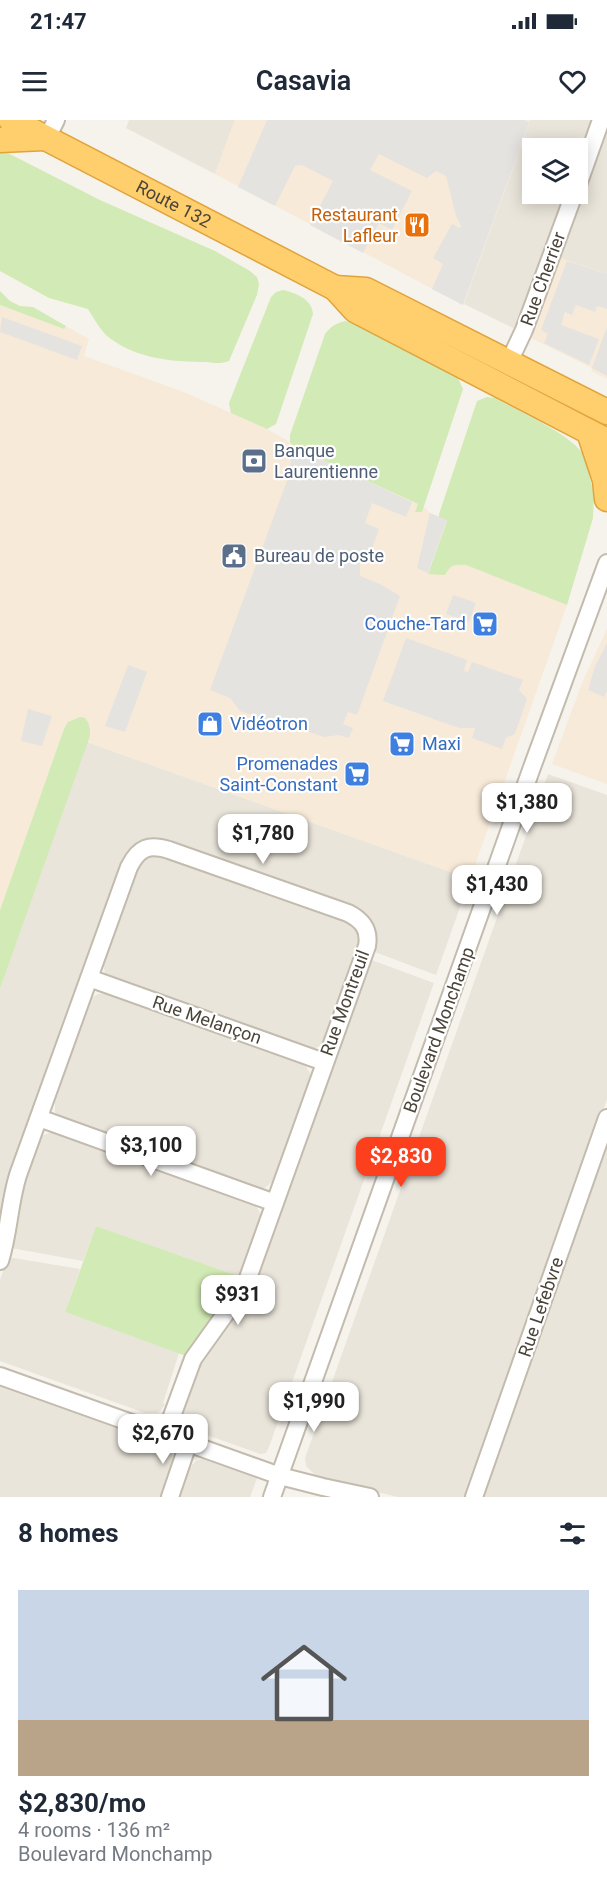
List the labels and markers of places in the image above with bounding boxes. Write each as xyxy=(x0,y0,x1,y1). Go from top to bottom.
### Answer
place label: Restaurant Lafleur xyxy=(311,204,398,246)
restaurant icon: Restaurant Lafleur xyxy=(402,210,432,240)
place label: Banque Laurentienne xyxy=(274,440,378,482)
bank icon: Banque Laurentienne xyxy=(239,446,269,476)
public building icon: Bureau de poste xyxy=(219,541,249,571)
place label: Bureau de poste xyxy=(254,545,384,566)
supermarket icon: Couche-Tard xyxy=(470,609,500,639)
place label: Couche-Tard xyxy=(365,613,466,634)
shop icon: Vidéotron xyxy=(195,709,225,739)
place label: Vidéotron xyxy=(230,713,308,734)
supermarket icon: Maxi xyxy=(387,729,417,759)
place label: Maxi xyxy=(422,733,461,754)
place label: Promenades Saint-Constant xyxy=(220,753,338,795)
supermarket icon: Promenades Saint-Constant xyxy=(342,759,372,789)
pin: $1,380 xyxy=(478,783,576,834)
pin: $1,780 xyxy=(214,814,312,865)
pin: $1,430 xyxy=(448,865,546,916)
pin: $3,100 xyxy=(102,1126,200,1177)
pin: $2,830 xyxy=(352,1137,450,1188)
pin: $931 xyxy=(202,1275,274,1326)
pin: $1,990 xyxy=(265,1382,363,1433)
pin: $2,670 xyxy=(114,1414,212,1465)

